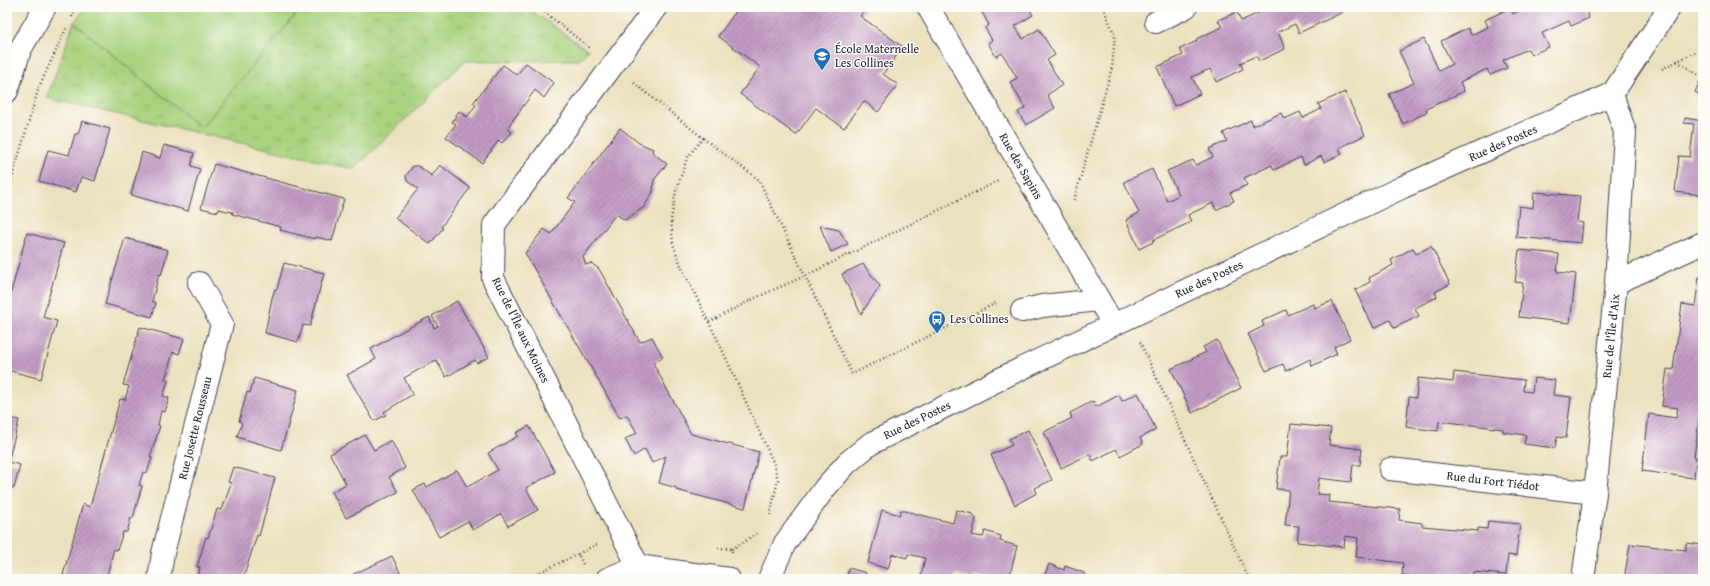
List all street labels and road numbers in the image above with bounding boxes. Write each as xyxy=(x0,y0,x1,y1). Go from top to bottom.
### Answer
street label: Rue des Postes xyxy=(1466,120,1540,165)
street label: Rue des Sapins xyxy=(996,129,1047,202)
street label: Rue des Postes xyxy=(1172,255,1246,302)
street label: Rue de l'Île aux Moines xyxy=(488,274,555,386)
street label: Rue de l'Île d'Aix xyxy=(1598,292,1623,379)
street label: Rue Josette Rousseau xyxy=(173,374,216,481)
street label: Rue des Postes xyxy=(880,396,954,443)
street label: Rue du Fort Tiédot xyxy=(1446,466,1541,495)

